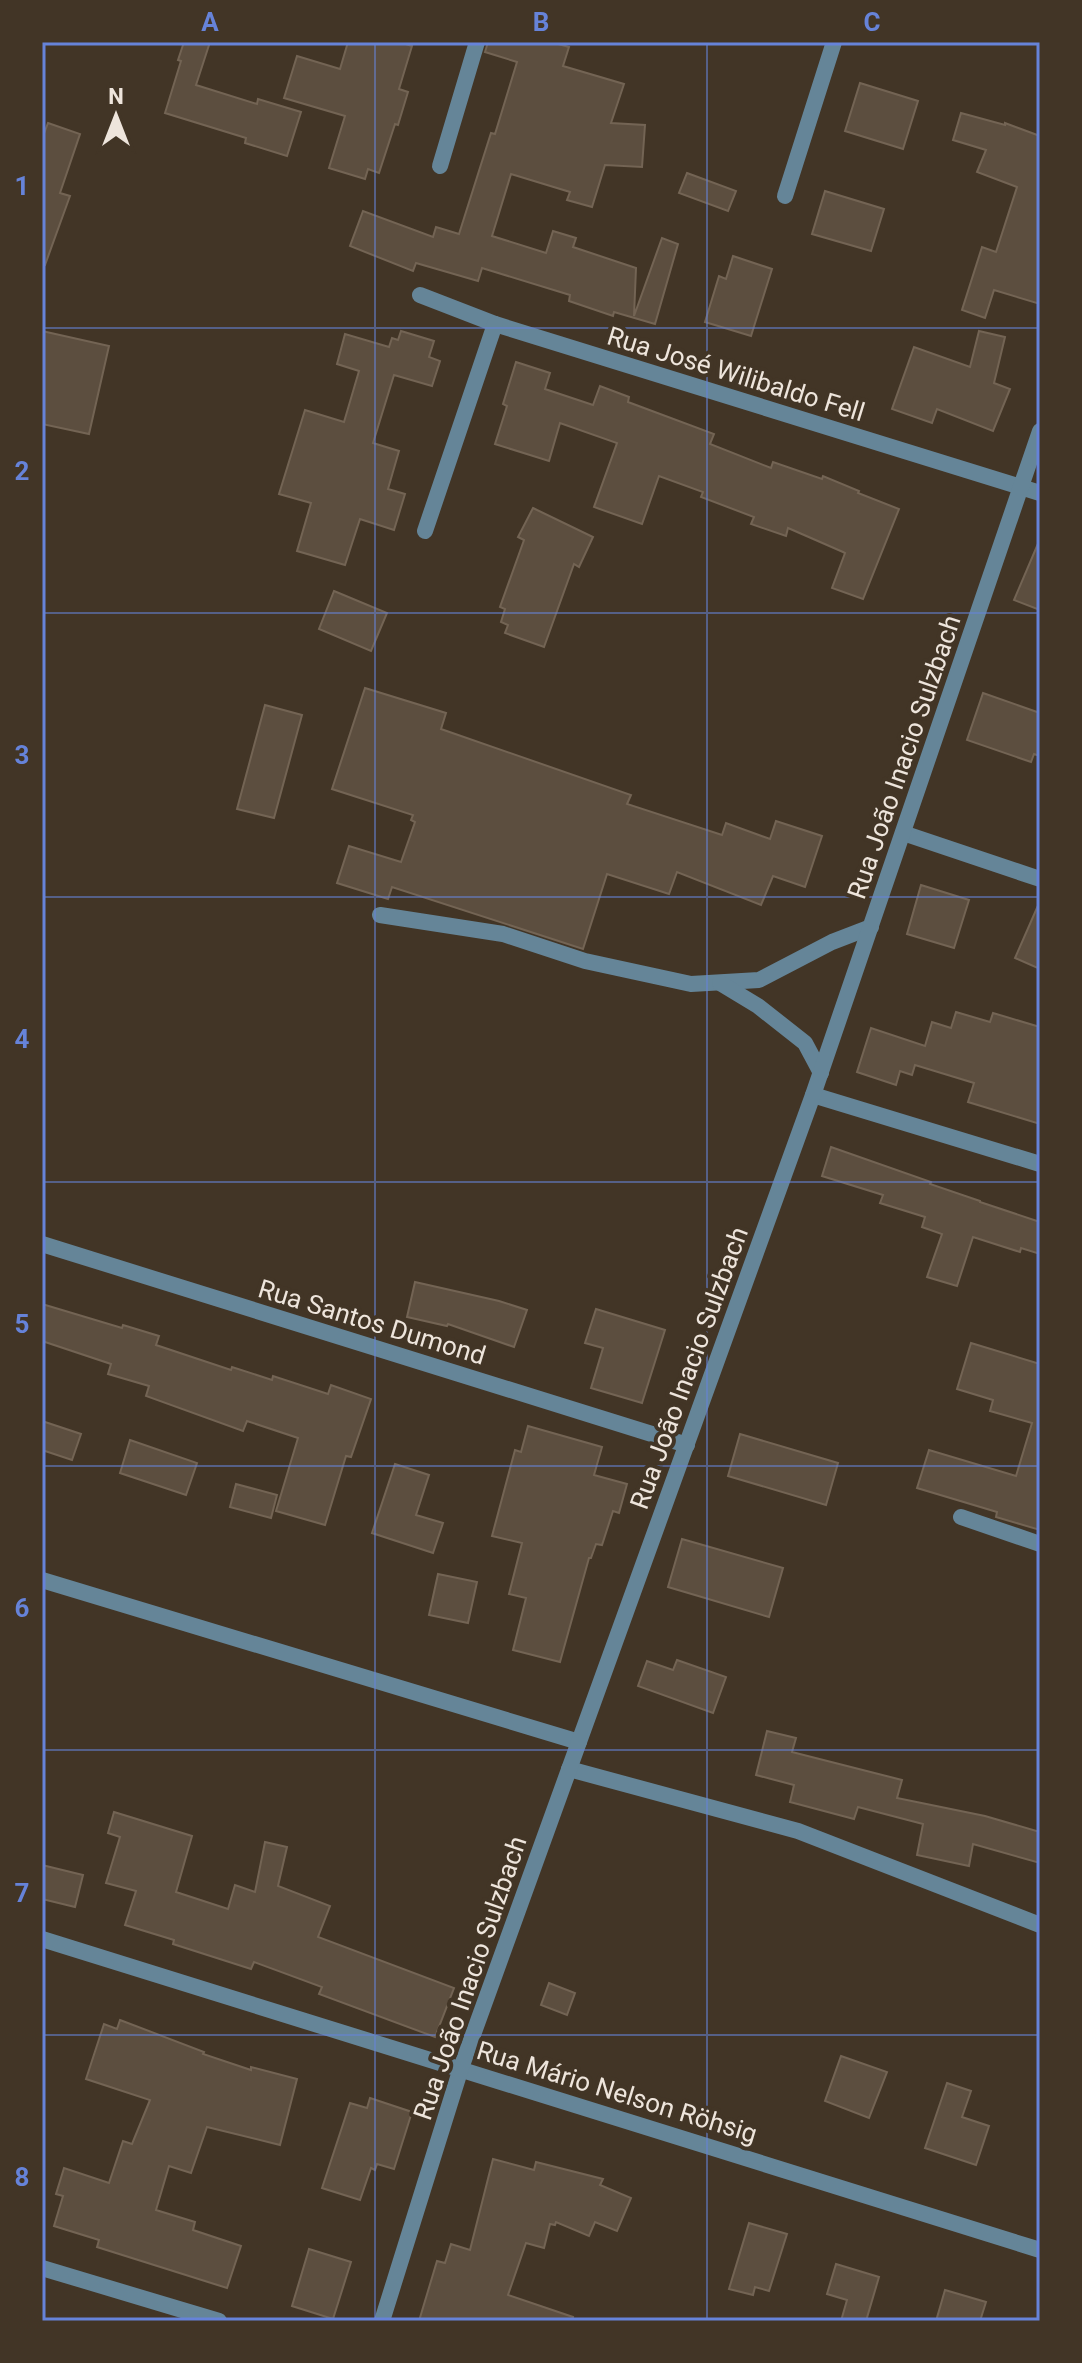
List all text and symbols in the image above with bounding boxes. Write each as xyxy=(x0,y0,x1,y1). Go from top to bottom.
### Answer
text: A xyxy=(201,7,219,37)
text: B xyxy=(533,7,549,37)
text: C xyxy=(863,7,881,37)
north arrow xyxy=(76,76,156,156)
text: N xyxy=(108,84,124,109)
text: 1 xyxy=(15,171,29,201)
street label: Rua José Wilibaldo Fell xyxy=(604,321,868,427)
text: 2 xyxy=(15,456,29,486)
street label: Rua João Inacio Sulzbach xyxy=(841,611,967,903)
text: 3 xyxy=(15,740,29,770)
text: 4 xyxy=(15,1024,30,1054)
street label: Rua João Inacio Sulzbach xyxy=(624,1223,754,1513)
street label: Rua Santos Dumond xyxy=(255,1273,489,1371)
text: 5 xyxy=(15,1309,29,1339)
text: 6 xyxy=(15,1593,30,1623)
street label: Rua João Inacio Sulzbach xyxy=(407,1832,533,2124)
text: 7 xyxy=(15,1878,29,1908)
street label: Rua Mário Nelson Röhsig xyxy=(473,2035,761,2149)
text: 8 xyxy=(15,2162,29,2192)

